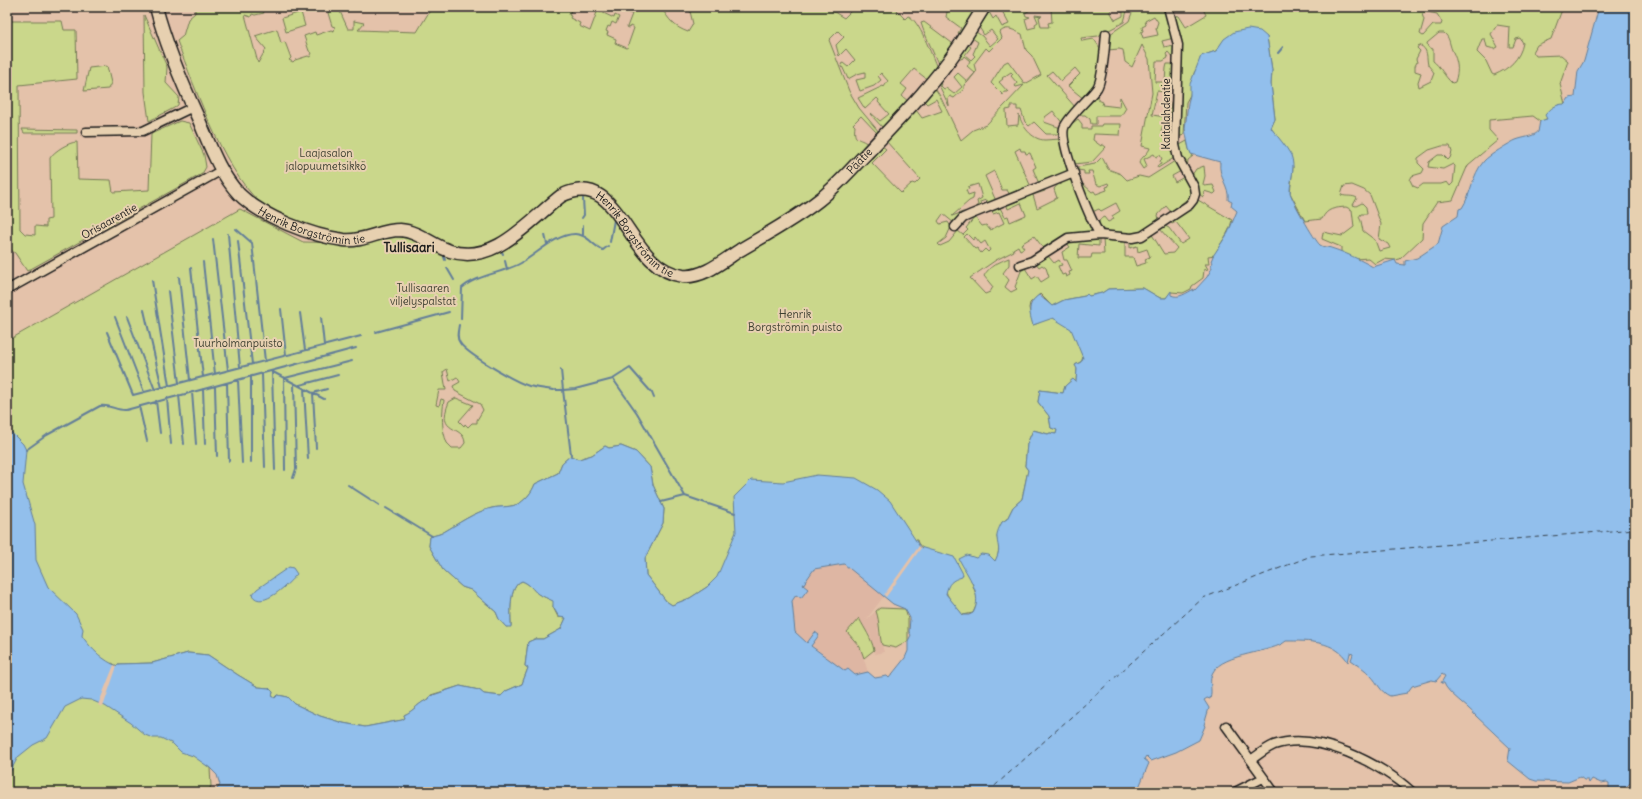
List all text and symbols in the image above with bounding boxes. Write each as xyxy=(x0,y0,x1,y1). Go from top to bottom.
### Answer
street label: Kaitalahdentie xyxy=(1159,78,1173,150)
street label: Päätie xyxy=(844,145,875,177)
park label: Laajasalon jalopuumetsikkö xyxy=(285,146,366,173)
street label: Henrik Borgströmin tie xyxy=(593,188,676,280)
street label: Orisaarentie xyxy=(79,200,139,242)
street label: Henrik Borgströmin tie xyxy=(256,203,367,247)
district label: Tullisaari xyxy=(383,239,435,256)
park label: Tullisaaren viljelyspalstat xyxy=(390,281,456,308)
park label: Henrik Borgströmin puisto xyxy=(748,307,842,334)
park label: Tuurholmanpuisto xyxy=(193,336,283,350)

